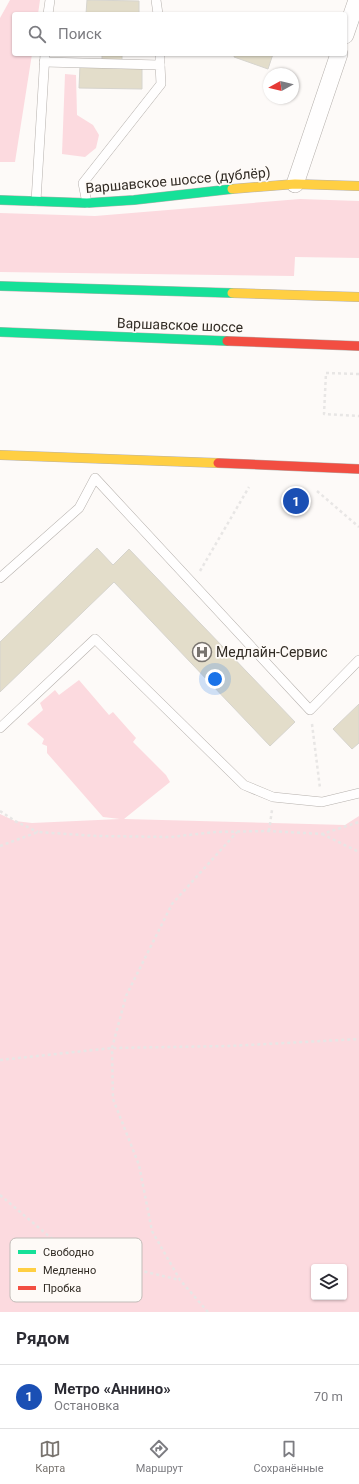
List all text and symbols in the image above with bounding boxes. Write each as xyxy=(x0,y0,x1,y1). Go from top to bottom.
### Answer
search box xyxy=(12,12,347,56)
icon: search xyxy=(26,23,48,45)
text: Поиск xyxy=(58,25,102,43)
north arrow xyxy=(263,68,299,104)
street label: Варшавское шоссе (дублёр) xyxy=(85,164,271,197)
street label: Варшавское шоссе xyxy=(117,315,243,335)
pin: 1 xyxy=(283,486,309,516)
hospital icon: Медлайн-Сервис xyxy=(191,641,213,663)
place label: Медлайн-Сервис xyxy=(216,644,328,660)
your location xyxy=(205,669,225,689)
legend xyxy=(10,1238,142,1302)
text: Свободно xyxy=(43,1246,94,1259)
text: Медленно xyxy=(43,1264,96,1277)
map controls xyxy=(311,1264,347,1300)
button: layers xyxy=(311,1264,347,1300)
text: Пробка xyxy=(43,1282,81,1295)
text: Рядом xyxy=(16,1328,70,1348)
text: Метро «Аннино» xyxy=(54,1380,171,1398)
text: 1 xyxy=(25,1389,33,1404)
text: 70 m xyxy=(314,1389,343,1404)
text: Остановка xyxy=(54,1398,119,1413)
tab: Карта xyxy=(35,1438,65,1475)
tab: Маршрут xyxy=(136,1438,183,1475)
tab: Сохранённые xyxy=(254,1438,324,1475)

